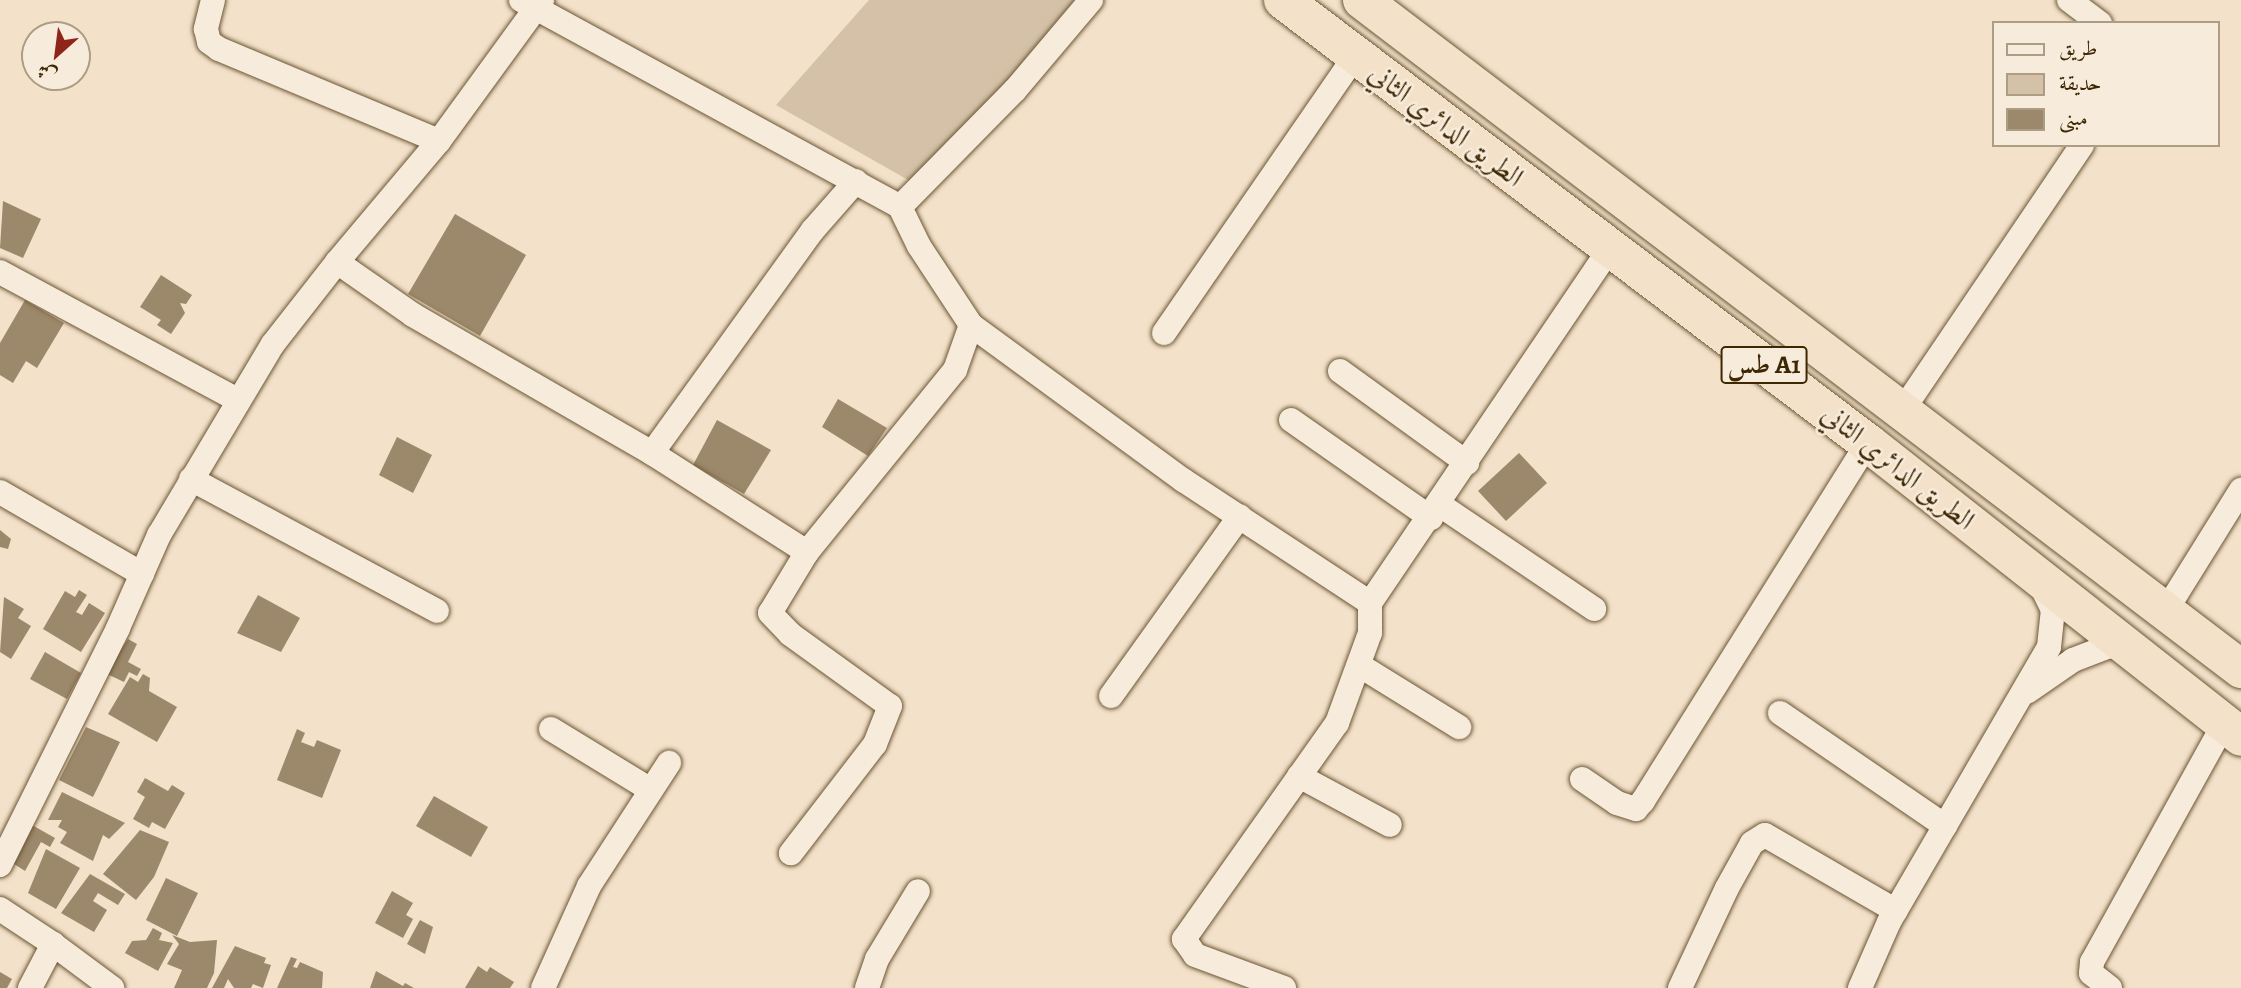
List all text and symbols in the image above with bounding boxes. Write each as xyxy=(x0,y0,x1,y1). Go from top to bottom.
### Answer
north arrow xyxy=(21,21,91,91)
legend xyxy=(1993,21,2220,147)
text: طريق xyxy=(2059,34,2097,62)
street label: الطريق الدائري الثاني xyxy=(1362,56,1530,194)
text: ش xyxy=(33,57,62,89)
text: حديقة xyxy=(2059,69,2102,97)
text: مبنى xyxy=(2059,104,2088,132)
road number: طس A1 xyxy=(1720,342,1808,388)
street label: الطريق الدائري الثاني xyxy=(1815,397,1981,537)

